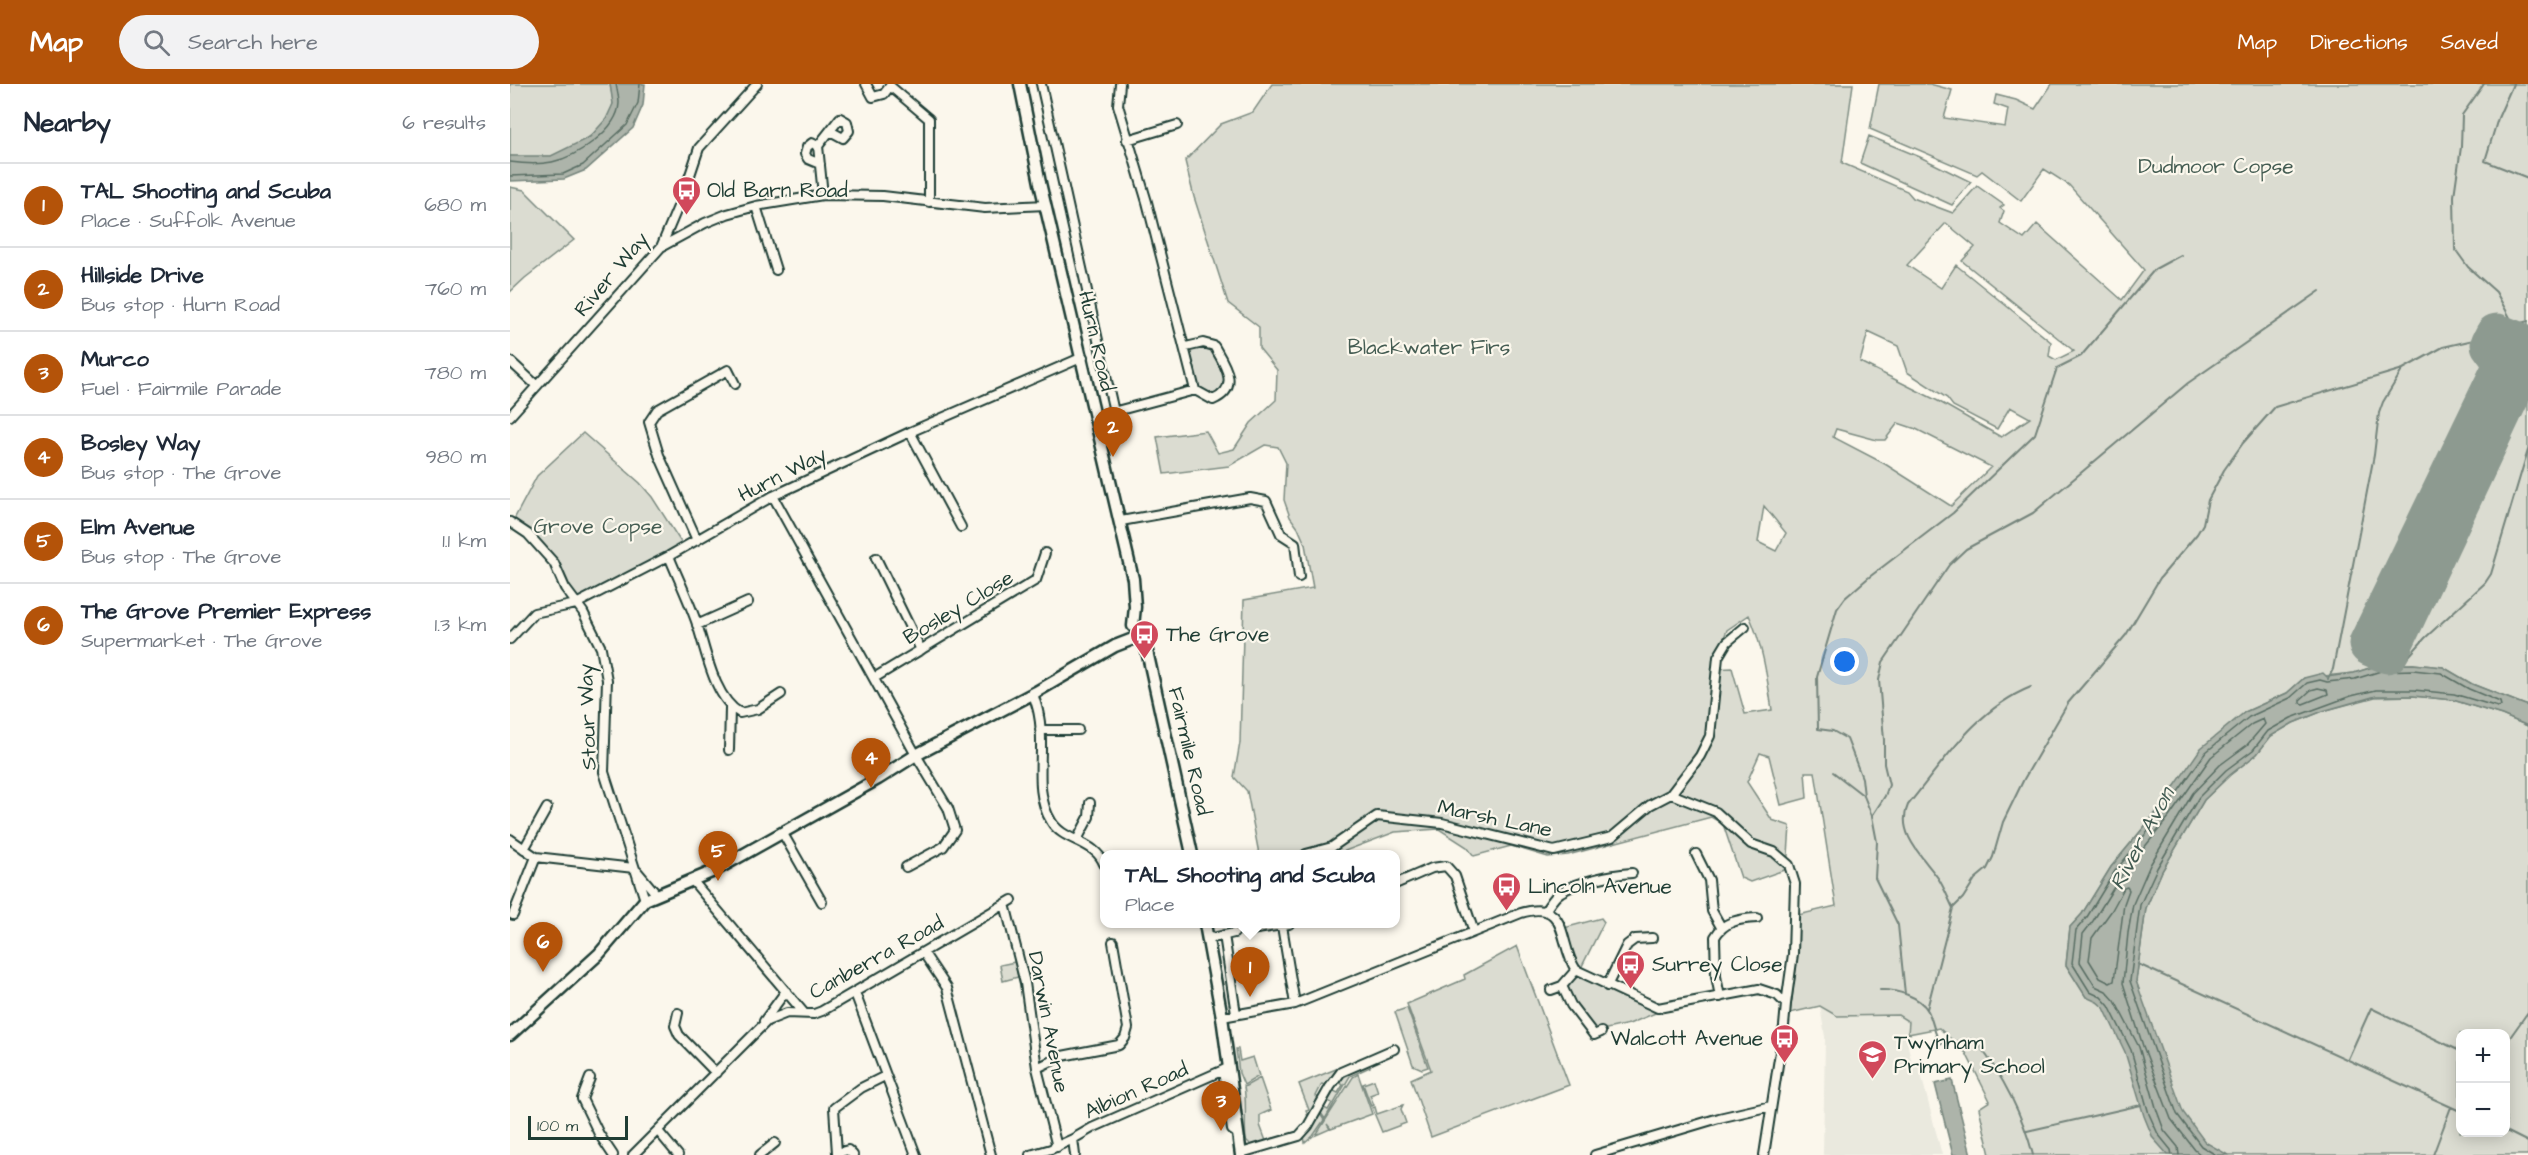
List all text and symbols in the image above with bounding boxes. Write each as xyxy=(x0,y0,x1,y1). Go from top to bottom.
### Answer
search box xyxy=(119,15,539,69)
text: Map xyxy=(30,23,83,62)
icon: search xyxy=(140,26,173,59)
text: Search here xyxy=(188,27,318,58)
text: Map xyxy=(2237,28,2277,57)
text: Directions xyxy=(2310,28,2408,57)
text: Saved xyxy=(2441,28,2498,57)
text: Nearby xyxy=(24,105,111,141)
text: 6 results xyxy=(402,109,486,137)
park label: Dudmoor Copse xyxy=(2138,152,2294,182)
bus stop icon: Old Barn Road xyxy=(670,174,702,216)
text: TAL Shooting and Scuba xyxy=(81,176,331,207)
place label: Old Barn Road xyxy=(707,176,848,205)
text: 1 xyxy=(42,191,45,219)
text: 680 m xyxy=(424,191,486,219)
text: Place · Suffolk Avenue xyxy=(81,207,296,235)
street label: River Way xyxy=(567,225,657,324)
text: Hillside Drive xyxy=(81,260,204,291)
text: 2 xyxy=(38,275,49,303)
text: 760 m xyxy=(425,275,486,303)
street label: Hurn Road xyxy=(1071,288,1122,394)
text: Bus stop · Hurn Road xyxy=(81,291,280,319)
park label: Blackwater Firs xyxy=(1348,333,1510,362)
text: Murco xyxy=(81,344,149,375)
text: 3 xyxy=(38,359,49,387)
text: 780 m xyxy=(425,359,486,387)
text: Fuel · Fairmile Parade xyxy=(81,375,282,403)
pin: 2 xyxy=(1094,408,1132,457)
text: Bosley Way xyxy=(81,428,200,459)
street label: Hurn Way xyxy=(733,440,833,511)
text: 4 xyxy=(37,443,50,471)
text: 980 m xyxy=(425,443,486,471)
text: Bus stop · The Grove xyxy=(81,459,281,487)
text: Elm Avenue xyxy=(81,512,195,543)
park label: Grove Copse xyxy=(534,512,662,542)
text: 5 xyxy=(36,527,51,555)
text: 1.1 km xyxy=(442,527,486,555)
text: Bus stop · The Grove xyxy=(81,543,281,571)
street label: Bosley Close xyxy=(898,563,1020,653)
text: The Grove Premier Express xyxy=(81,596,371,627)
text: 6 xyxy=(37,611,50,639)
text: 1.3 km xyxy=(435,611,486,639)
bus stop icon: The Grove xyxy=(1129,618,1161,660)
place label: The Grove xyxy=(1166,620,1269,649)
text: Supermarket · The Grove xyxy=(81,627,322,655)
your location xyxy=(1830,647,1859,676)
street label: Stour Way xyxy=(571,663,606,771)
street label: Fairmile Road xyxy=(1161,684,1218,818)
pin: 4 xyxy=(852,738,890,788)
water label: River Avon xyxy=(2102,780,2183,895)
street label: Marsh Lane xyxy=(1435,792,1555,845)
pin: 5 xyxy=(698,832,738,881)
popup xyxy=(1100,850,1400,928)
text: TAL Shooting and Scuba xyxy=(1125,860,1375,891)
bus stop icon: Lincoln Avenue xyxy=(1491,870,1523,912)
place label: Lincoln Avenue xyxy=(1528,872,1672,901)
text: Place xyxy=(1125,891,1175,919)
street label: Canberra Road xyxy=(804,908,949,1006)
pin: 6 xyxy=(524,922,562,972)
pin: 1 xyxy=(1230,948,1270,997)
bus stop icon: Surrey Close xyxy=(1615,948,1647,990)
street label: Darwin Avenue xyxy=(1021,949,1076,1095)
place label: Surrey Close xyxy=(1652,950,1783,981)
bus stop icon: Walcott Avenue xyxy=(1768,1022,1800,1064)
place label: Walcott Avenue xyxy=(1611,1024,1763,1053)
place label: Twynham Primary School xyxy=(1894,1028,2045,1083)
map controls xyxy=(2456,1029,2510,1137)
button: + xyxy=(2456,1029,2510,1083)
school or university icon: Twynham Primary School xyxy=(1857,1038,1889,1080)
street label: Albion Road xyxy=(1080,1055,1193,1126)
pin: 3 xyxy=(1202,1082,1240,1131)
button: − xyxy=(2456,1083,2510,1137)
scale bar xyxy=(528,1113,628,1140)
text: 100 m xyxy=(537,1115,578,1137)

